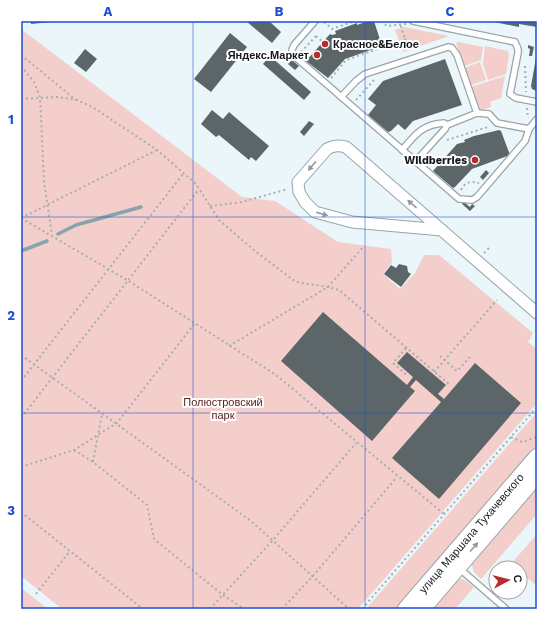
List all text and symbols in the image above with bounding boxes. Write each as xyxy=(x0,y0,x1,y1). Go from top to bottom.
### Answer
text: A xyxy=(104,4,113,19)
text: B xyxy=(275,4,284,19)
text: C xyxy=(446,4,455,19)
place label: Красное&Белое xyxy=(333,38,419,51)
marker: Красное&Белое xyxy=(320,39,330,49)
place label: Яндекс.Маркет xyxy=(228,49,310,62)
marker: Яндекс.Маркет xyxy=(312,50,322,60)
text: 1 xyxy=(8,112,14,127)
place label: Wildberries xyxy=(404,154,467,167)
marker: Wildberries xyxy=(470,155,480,165)
one-way arrow xyxy=(308,160,317,171)
one-way arrow xyxy=(407,200,418,209)
one-way arrow xyxy=(316,211,328,217)
text: 2 xyxy=(7,308,15,323)
park label: Полюстровский парк xyxy=(183,396,263,422)
street label: улица Маршала Тухачевского xyxy=(417,471,527,596)
text: 3 xyxy=(7,503,15,518)
one-way arrow xyxy=(470,542,479,553)
north arrow xyxy=(488,560,528,600)
text: С xyxy=(510,574,524,584)

